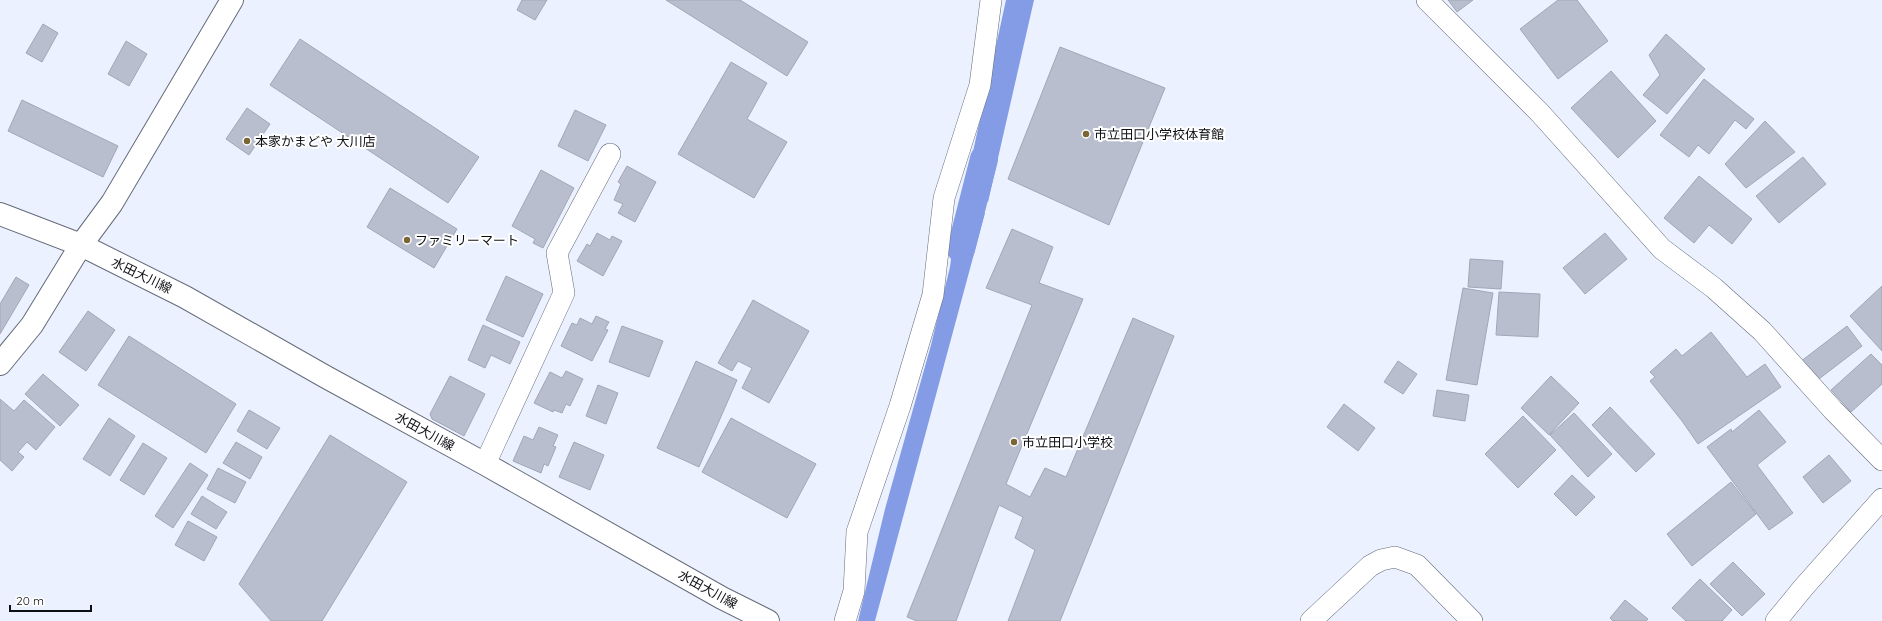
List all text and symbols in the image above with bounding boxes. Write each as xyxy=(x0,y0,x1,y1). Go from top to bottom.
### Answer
place label: 市立田口小学校体育館 xyxy=(1094,126,1224,142)
marker: 市立田口小学校体育館 xyxy=(1081,129,1091,139)
place label: 本家かまどや 大川店 xyxy=(255,133,376,149)
marker: 本家かまどや 大川店 xyxy=(242,136,252,146)
place label: ファミリーマート xyxy=(415,232,519,248)
marker: ファミリーマート xyxy=(402,235,412,245)
street label: 水田大川線 xyxy=(109,254,175,296)
street label: 水田大川線 xyxy=(393,408,457,454)
place label: 市立田口小学校 xyxy=(1022,434,1113,450)
marker: 市立田口小学校 xyxy=(1009,437,1019,447)
street label: 水田大川線 xyxy=(676,566,740,612)
scale bar xyxy=(10,587,91,613)
text: 20 m xyxy=(16,593,44,608)

